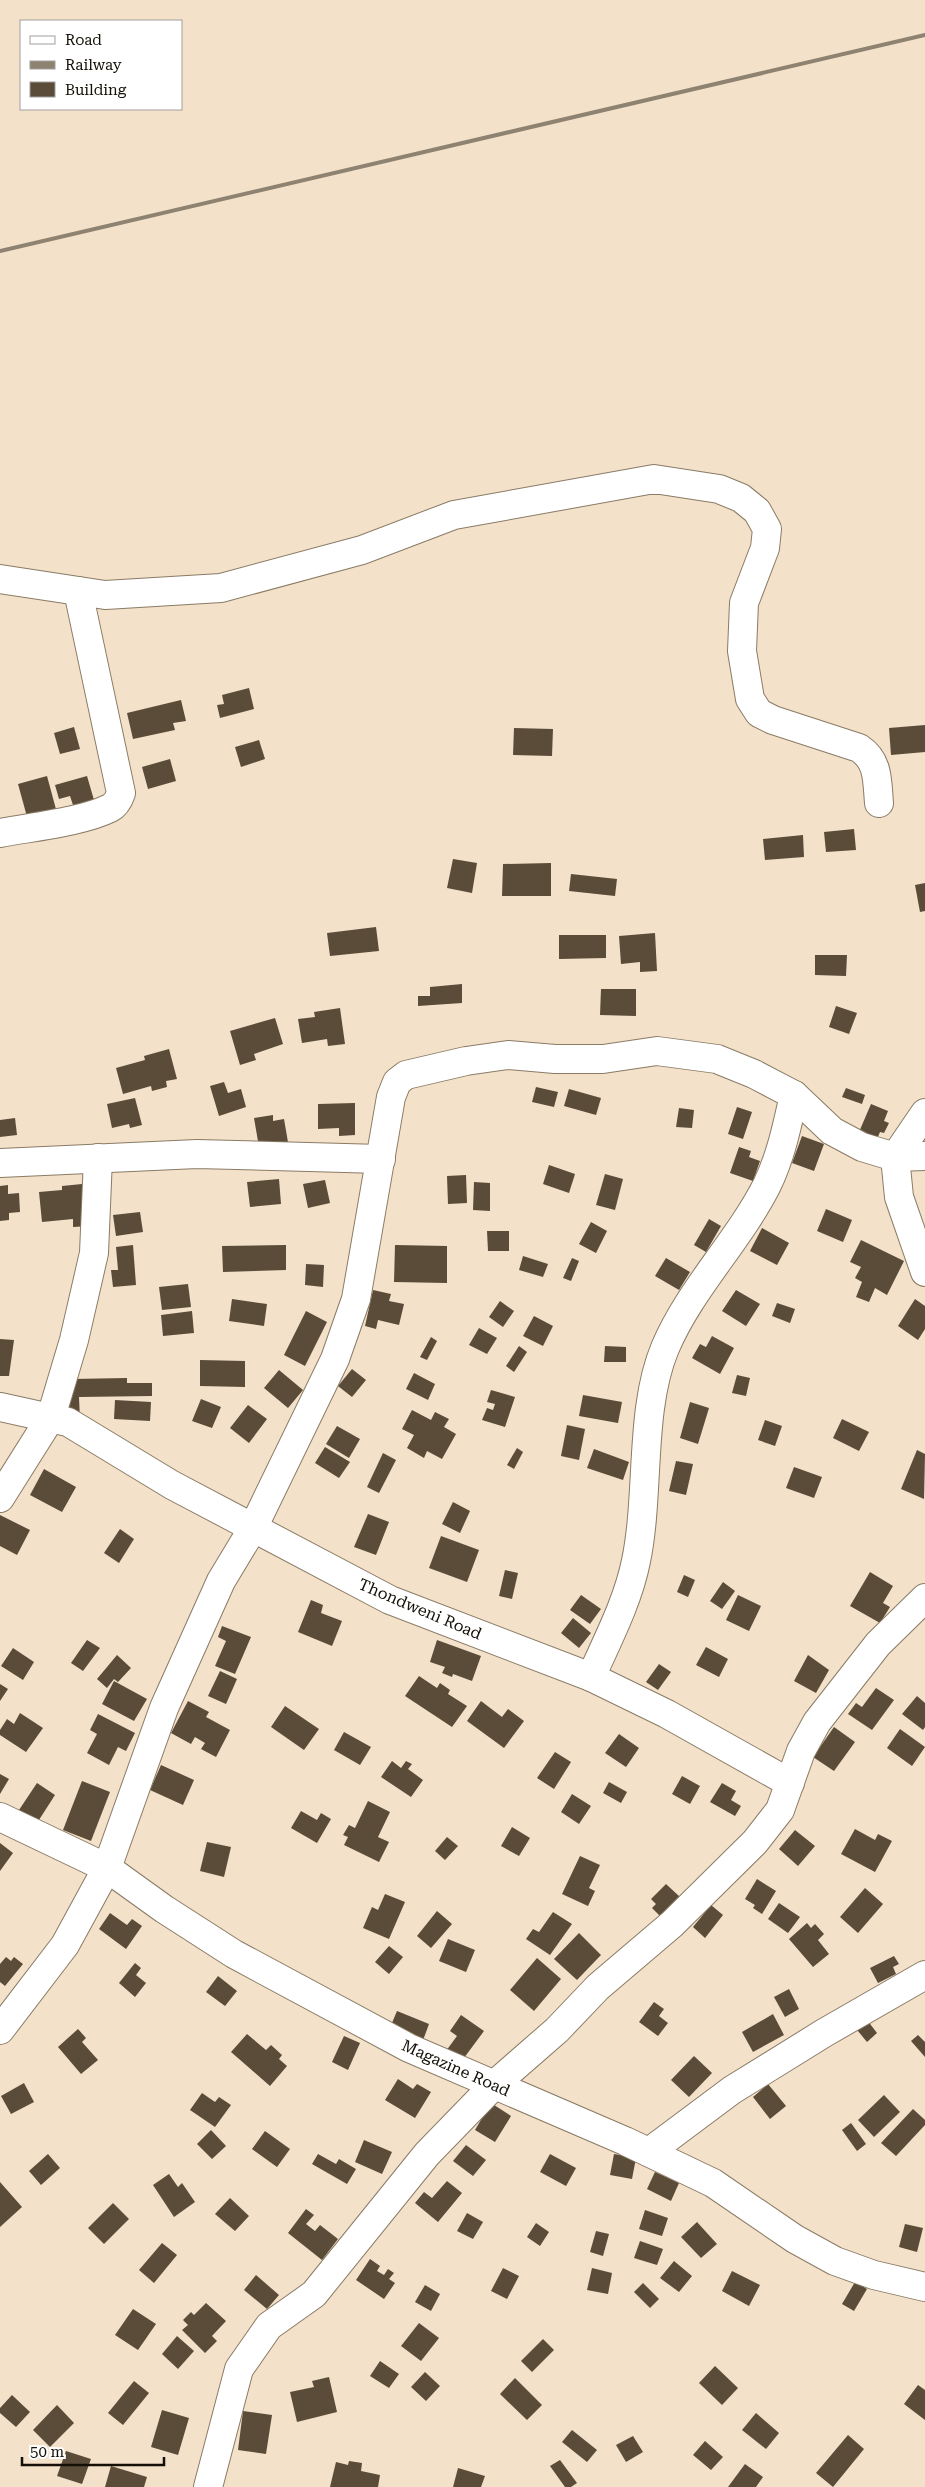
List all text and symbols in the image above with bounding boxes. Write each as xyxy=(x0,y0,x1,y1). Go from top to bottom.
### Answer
legend xyxy=(20,20,182,110)
text: Road xyxy=(65,31,102,49)
text: Railway xyxy=(65,56,122,74)
text: Building xyxy=(65,81,127,99)
street label: Thondweni Road xyxy=(356,1574,484,1644)
street label: Magazine Road xyxy=(399,2036,513,2100)
scale bar xyxy=(22,2434,165,2466)
text: 50 m xyxy=(30,2443,65,2461)

